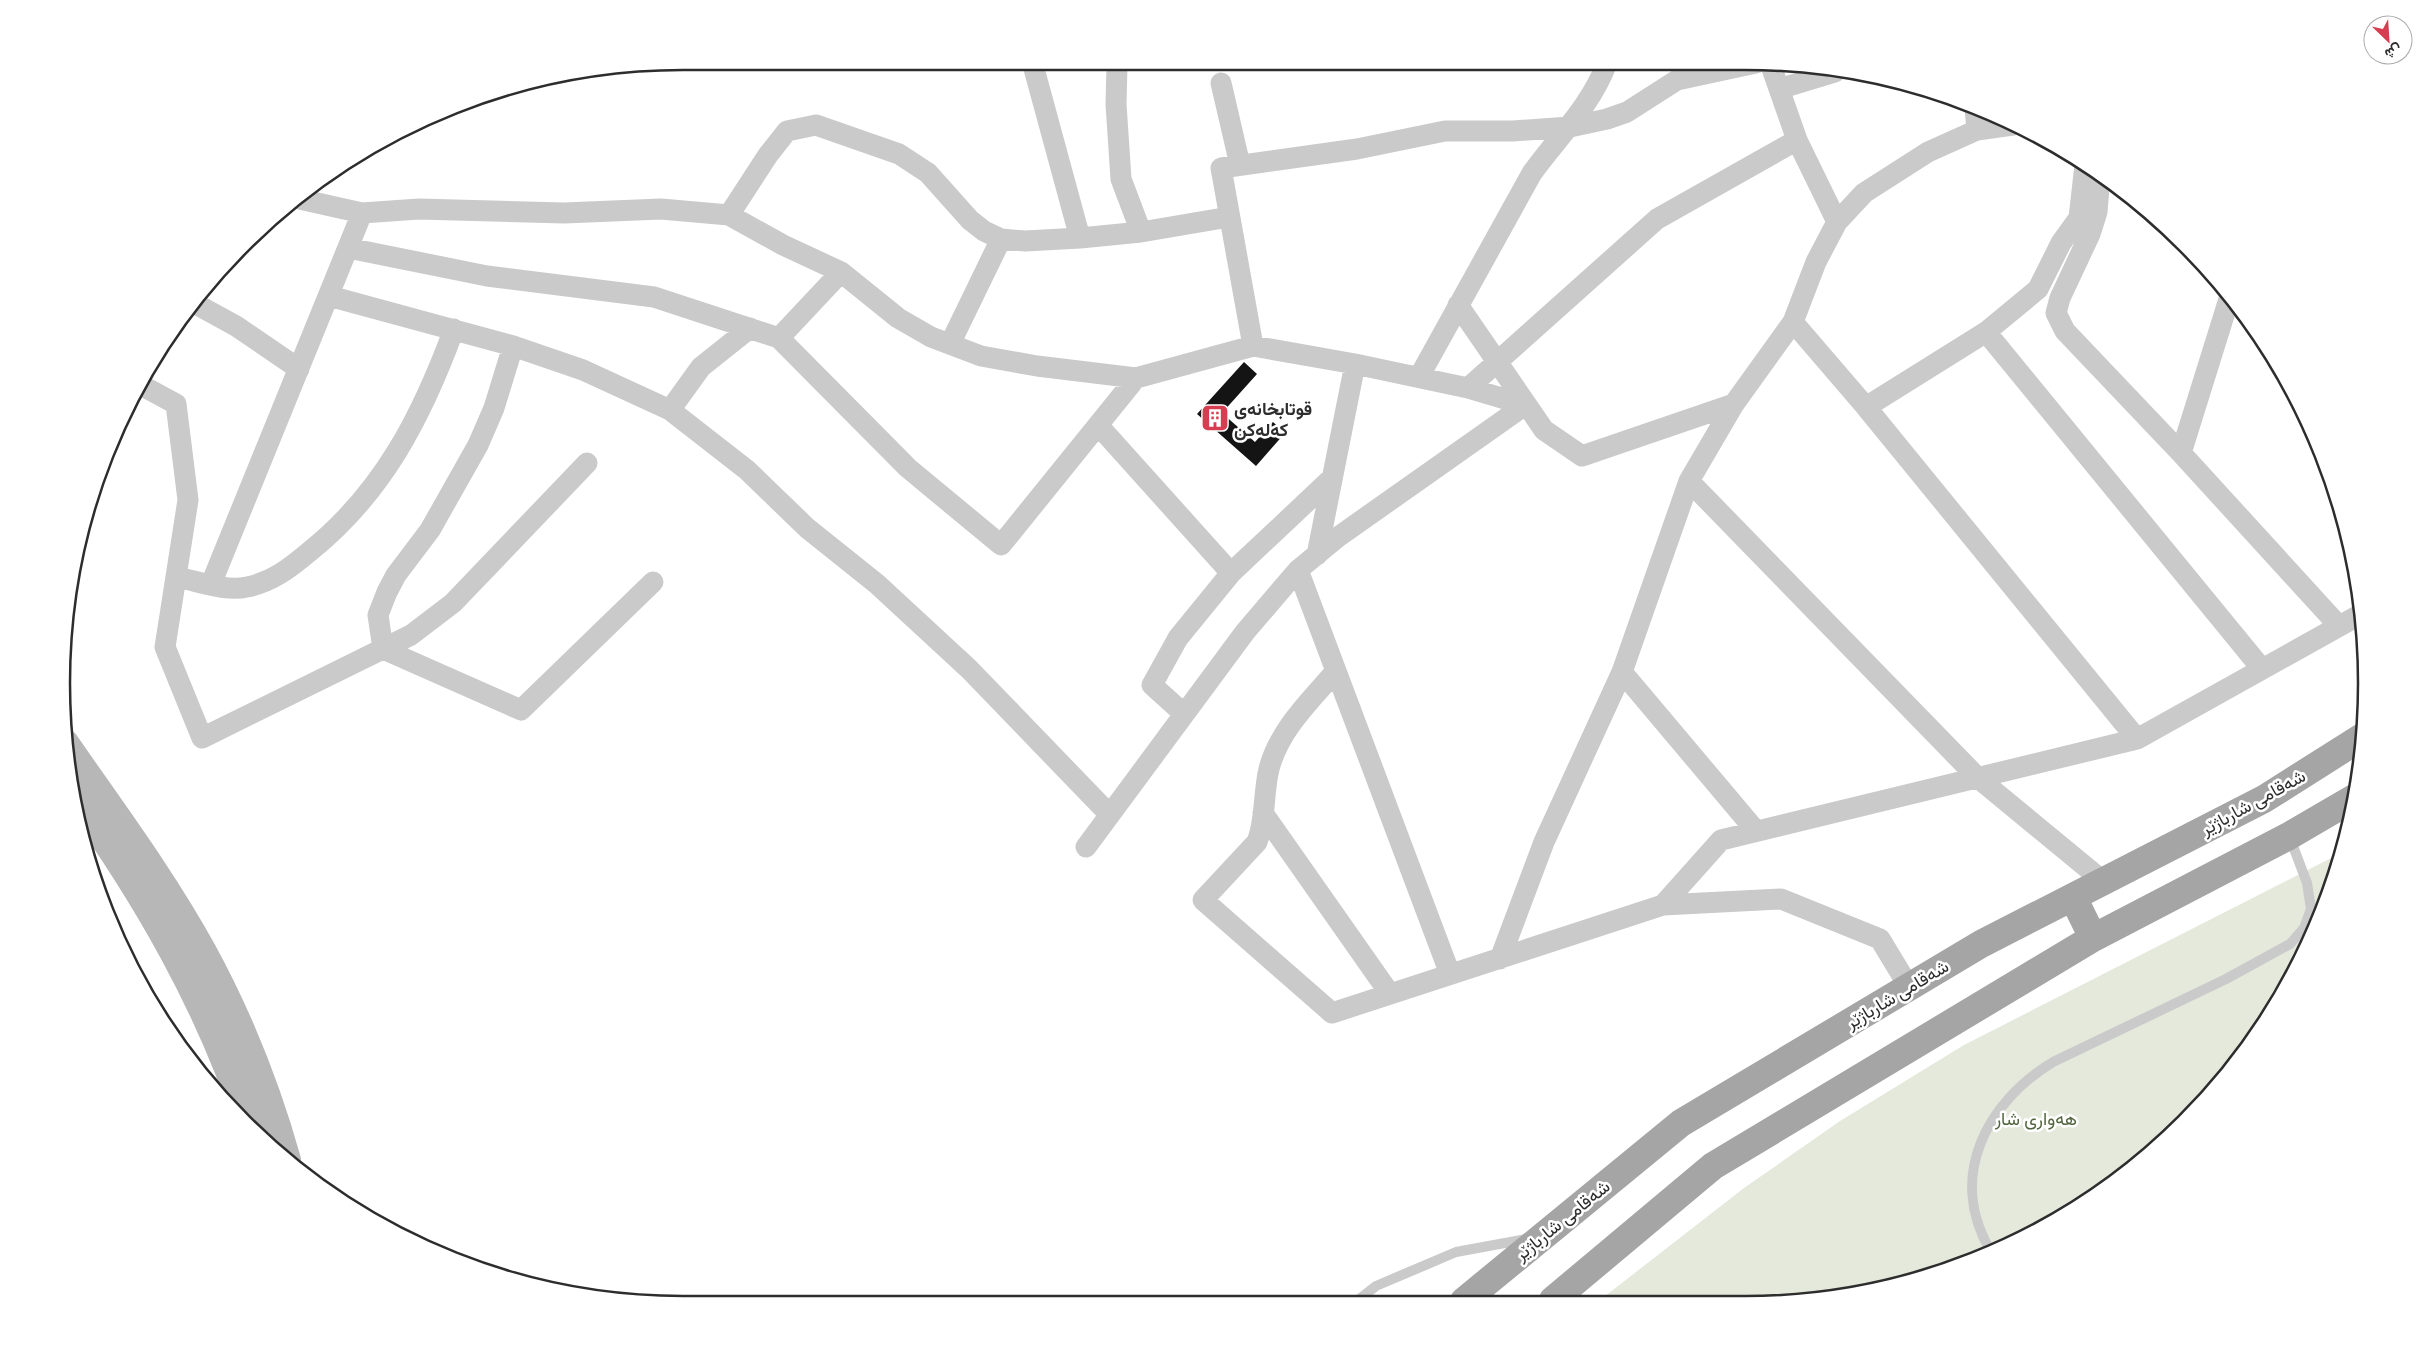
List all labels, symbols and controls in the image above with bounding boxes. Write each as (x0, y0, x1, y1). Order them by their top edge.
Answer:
north arrow (2363, 15, 2413, 65)
text: ش (2382, 40, 2405, 63)
place label: قوتابخانەی کەلەکن (1234, 398, 1312, 441)
building icon: قوتابخانەی کەلەکن (1200, 403, 1230, 433)
street label: شەقامی شارباژێر (2196, 765, 2309, 841)
street label: شەقامی شارباژێر (1841, 955, 1953, 1034)
park label: هەواری شار (1994, 1108, 2077, 1130)
street label: شەقامی شارباژێر (1509, 1175, 1614, 1266)

